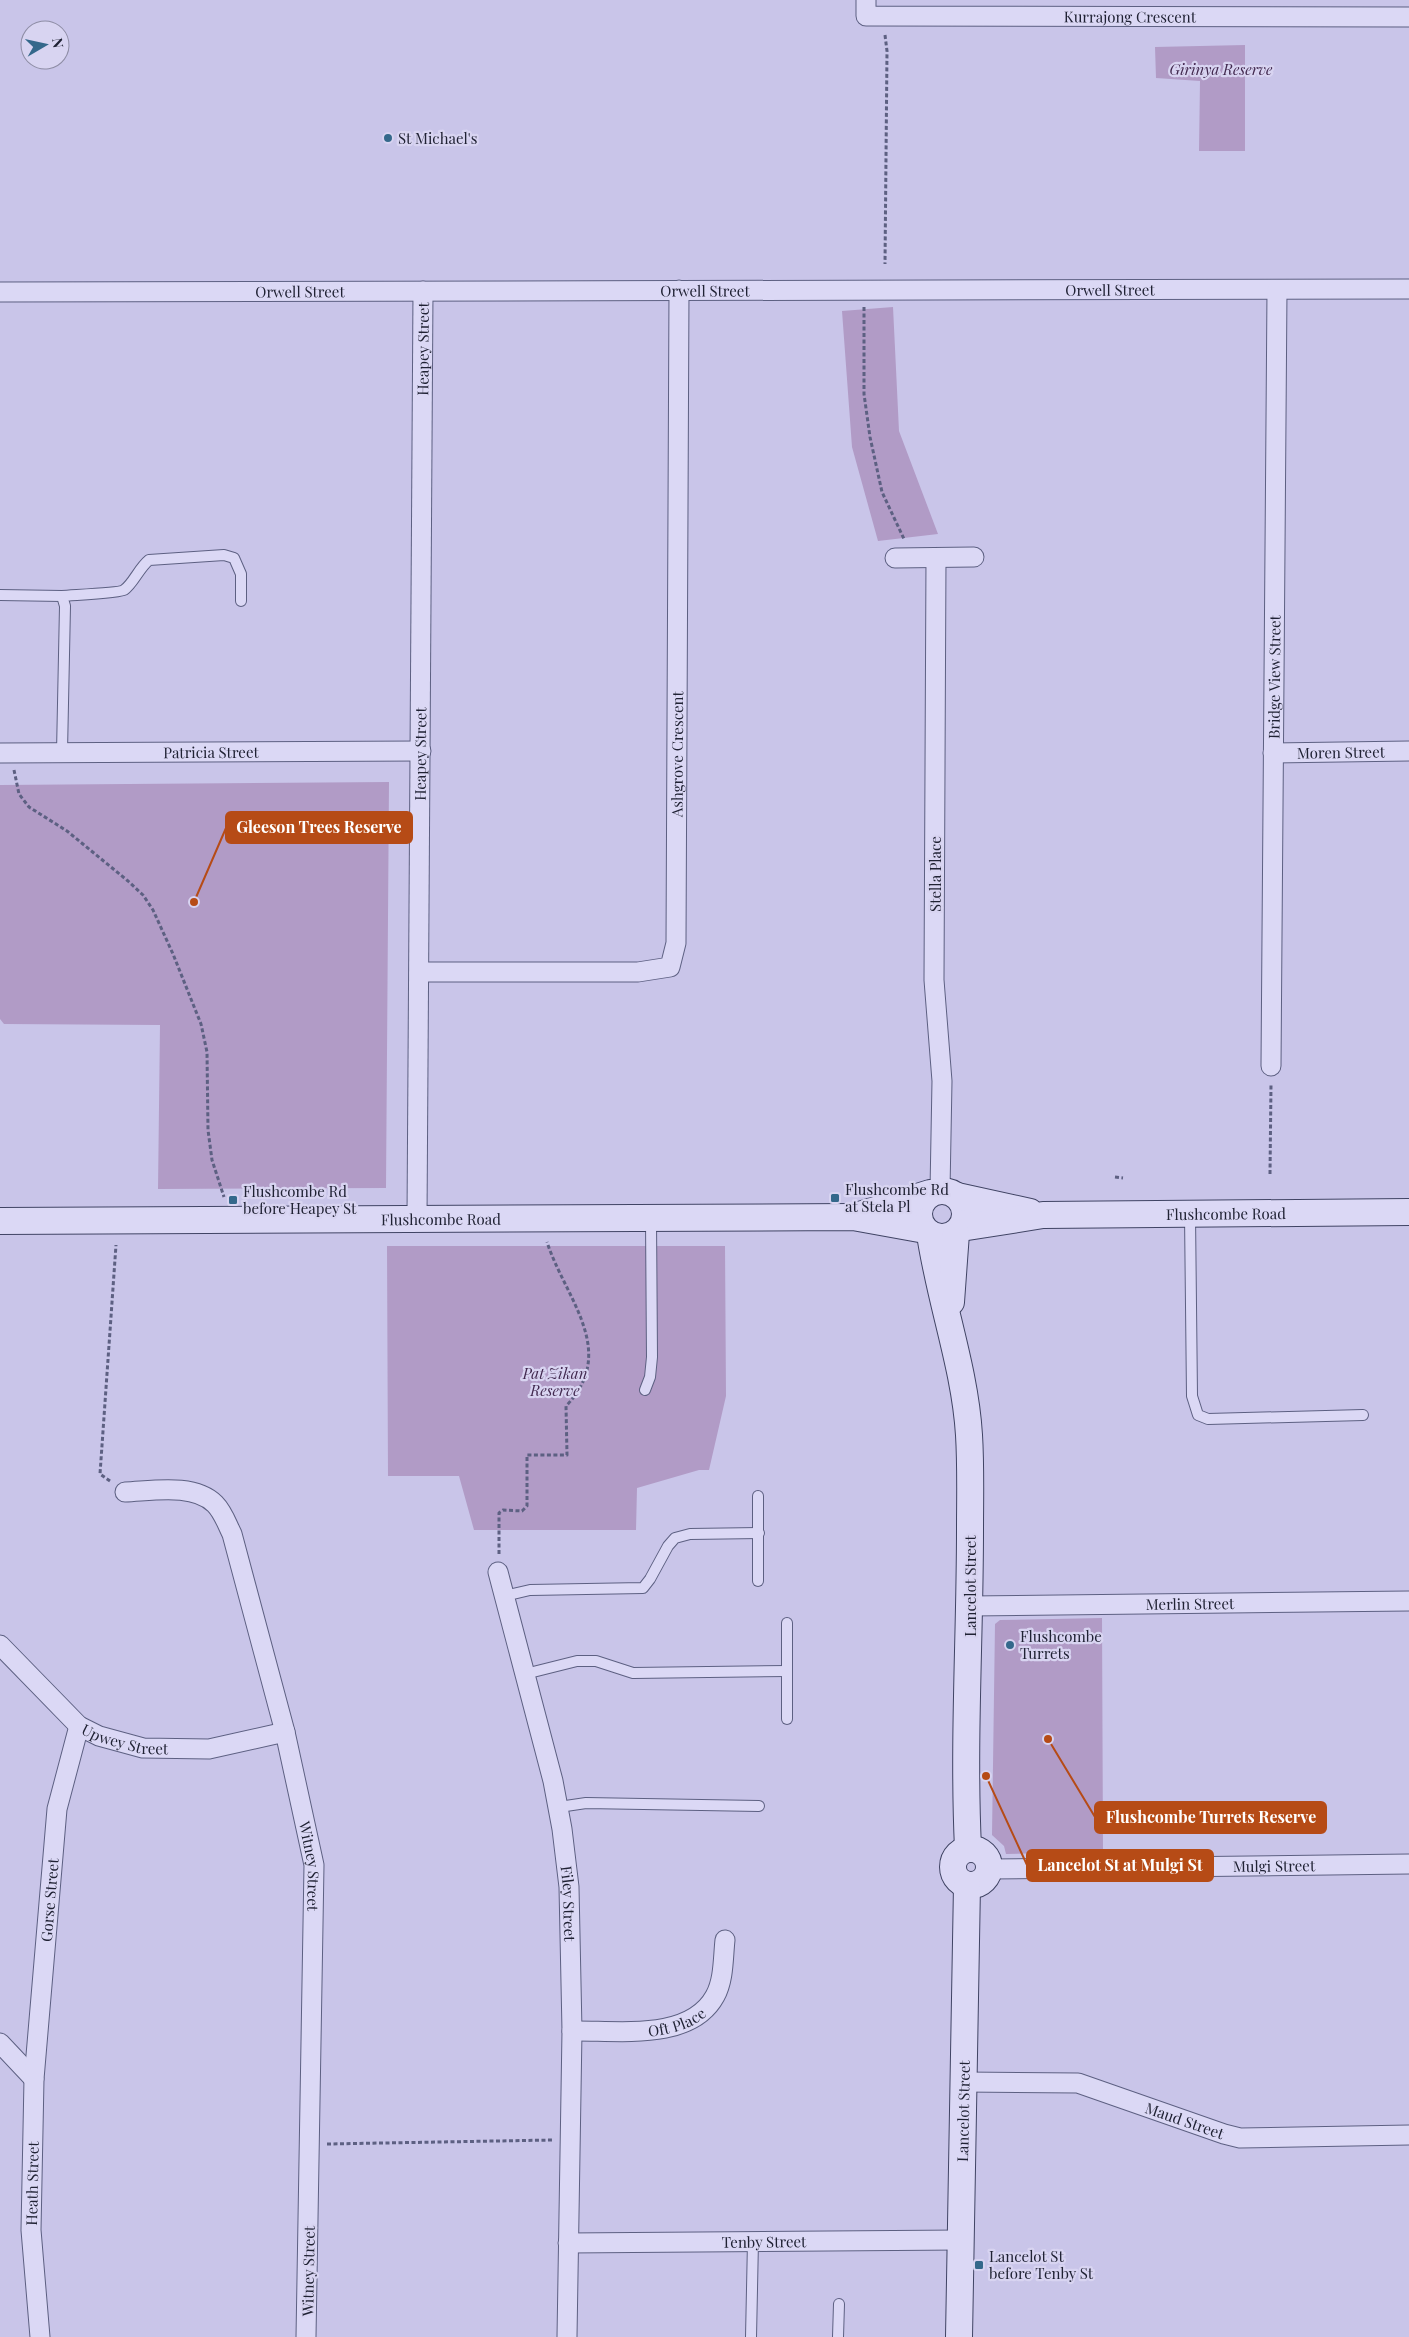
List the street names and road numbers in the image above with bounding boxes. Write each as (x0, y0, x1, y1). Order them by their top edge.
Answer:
street label: Kurrajong Crescent (1064, 6, 1197, 27)
street label: Orwell Street (660, 280, 750, 301)
street label: Orwell Street (1065, 280, 1155, 300)
street label: Orwell Street (255, 281, 345, 301)
street label: Heapey Street (412, 301, 433, 396)
street label: Bridge View Street (1264, 614, 1284, 739)
street label: Ashgrove Crescent (667, 690, 687, 818)
street label: Heapey Street (410, 706, 430, 801)
street label: Moren Street (1297, 741, 1386, 763)
street label: Patricia Street (163, 742, 260, 762)
street label: Stella Place (925, 836, 945, 912)
street label: Flushcombe Road (1166, 1203, 1286, 1224)
street label: Flushcombe Road (381, 1209, 501, 1229)
street label: Lancelot Street (960, 1535, 980, 1637)
street label: Merlin Street (1146, 1593, 1235, 1614)
street label: Upwey Street (79, 1719, 169, 1758)
street label: Witney Street (295, 1818, 324, 1912)
street label: Mulgi Street (1233, 1855, 1316, 1876)
street label: Gorse Street (36, 1857, 63, 1943)
street label: Filey Street (557, 1865, 580, 1942)
street label: Oft Place (647, 2003, 710, 2041)
street label: Lancelot Street (952, 2059, 974, 2162)
street label: Maud Street (1143, 2097, 1227, 2143)
street label: Heath Street (21, 2140, 43, 2226)
street label: Witney Street (297, 2225, 319, 2317)
street label: Tenby Street (722, 2231, 807, 2252)

